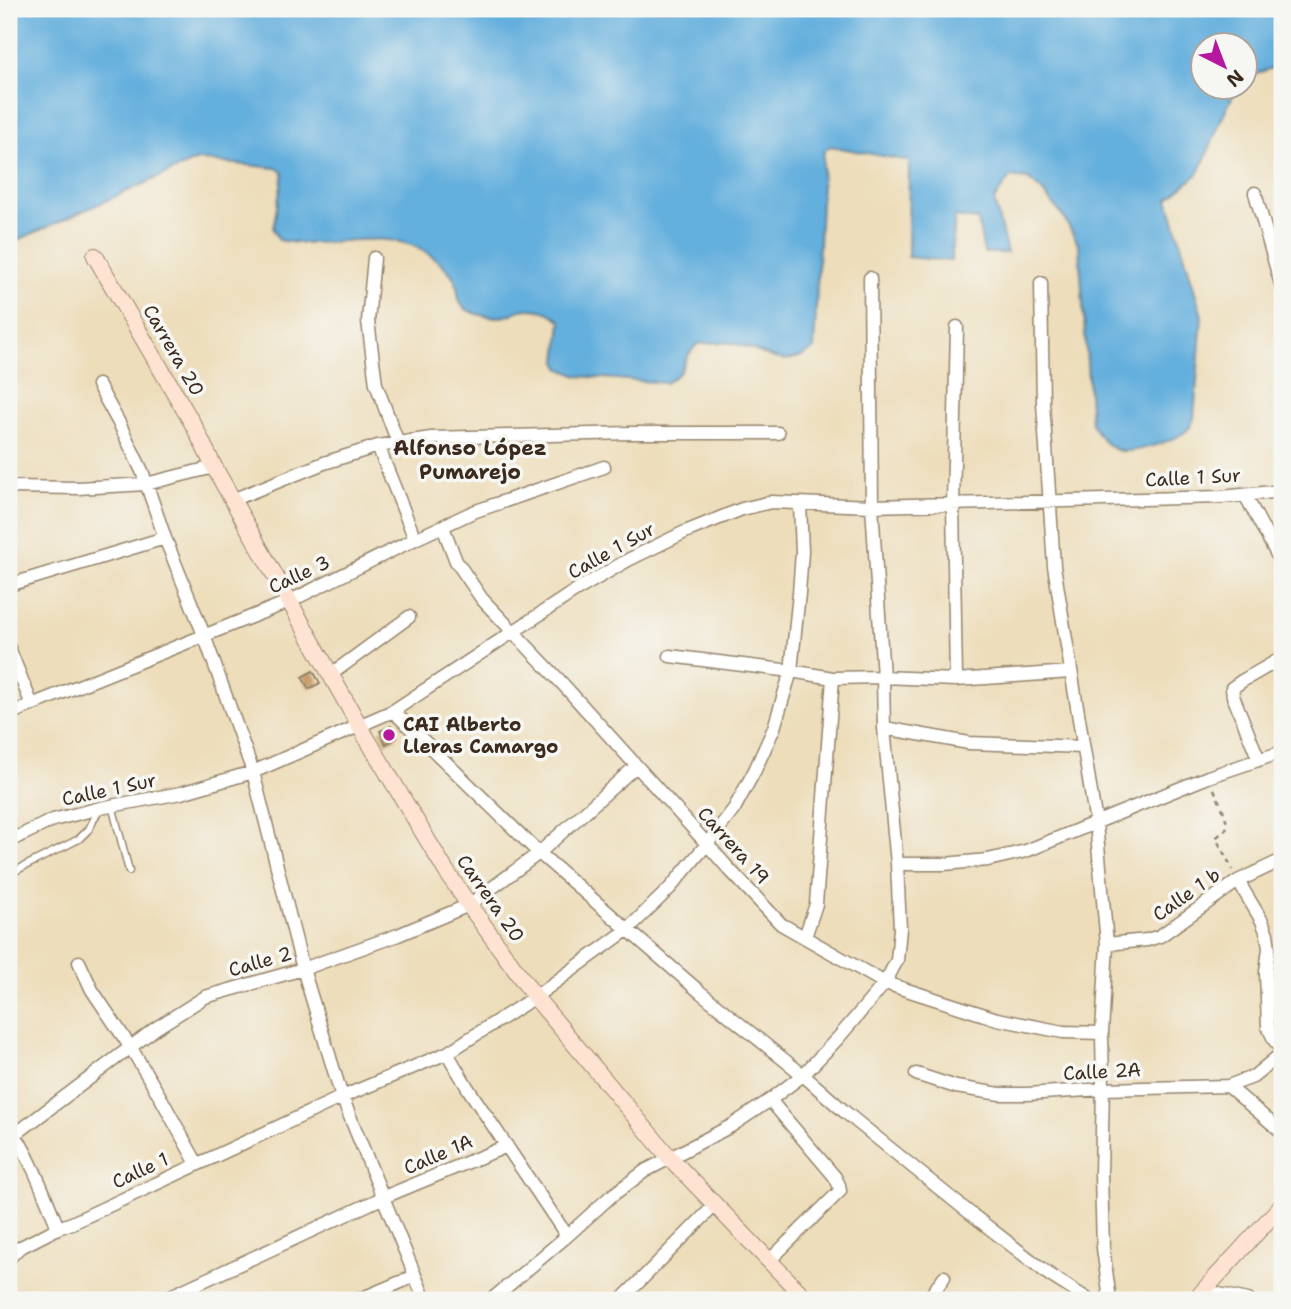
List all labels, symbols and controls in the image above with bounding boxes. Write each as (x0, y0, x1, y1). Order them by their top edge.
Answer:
north arrow (1190, 32, 1260, 102)
text: N (1221, 64, 1249, 93)
street label: Carrera 20 (137, 300, 210, 401)
district label: Alfonso López Pumarejo (393, 434, 547, 486)
street label: Calle 1 Sur (1144, 463, 1242, 492)
street label: Calle 1 Sur (563, 516, 659, 585)
street label: Calle 3 (265, 549, 334, 600)
place label: CAI Alberto Lleras Camargo (403, 712, 558, 759)
marker: CAI Alberto Lleras Camargo (381, 727, 397, 743)
street label: Calle 1 Sur (60, 767, 159, 812)
street label: Carrera 19 (692, 801, 775, 889)
street label: Carrera 20 (451, 849, 530, 947)
street label: Calle 1 b (1147, 862, 1225, 927)
street label: Calle 2 (225, 941, 295, 982)
street label: Calle 2A (1062, 1057, 1142, 1086)
street label: Calle 1A (400, 1129, 477, 1180)
street label: Calle 1 (108, 1147, 172, 1194)

